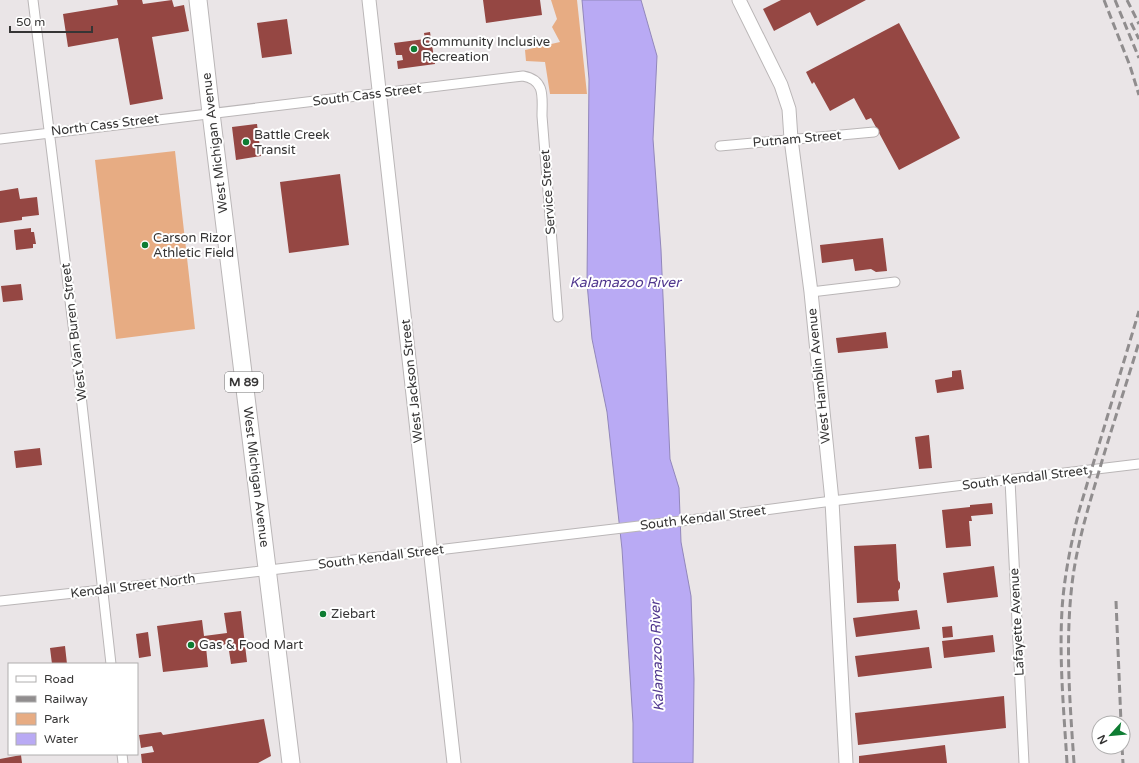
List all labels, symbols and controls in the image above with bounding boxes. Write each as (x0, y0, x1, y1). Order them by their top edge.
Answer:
scale bar (10, 8, 92, 34)
text: 50 m (16, 15, 45, 29)
place label: Community Inclusive Recreation (422, 34, 550, 65)
marker: Community Inclusive Recreation (409, 44, 419, 54)
street label: West Michigan Avenue (198, 72, 232, 214)
street label: South Cass Street (312, 80, 422, 110)
street label: North Cass Street (50, 110, 160, 140)
place label: Battle Creek Transit (254, 127, 330, 158)
street label: Putnam Street (752, 127, 842, 151)
marker: Battle Creek Transit (241, 137, 251, 147)
street label: Service Street (537, 149, 559, 235)
place label: Carson Rizor Athletic Field (153, 230, 234, 261)
marker: Carson Rizor Athletic Field (140, 240, 150, 250)
street label: West Van Buren Street (58, 262, 90, 402)
water label: Kalamazoo River (569, 274, 682, 291)
street label: West Hamblin Avenue (804, 308, 834, 444)
street label: West Jackson Street (398, 318, 426, 444)
road number: M 89 (225, 372, 263, 392)
street label: West Michigan Avenue (239, 406, 273, 548)
street label: South Kendall Street (961, 462, 1089, 494)
street label: South Kendall Street (639, 502, 767, 534)
street label: South Kendall Street (317, 541, 445, 573)
street label: Lafayette Avenue (1006, 568, 1028, 676)
street label: Kendall Street North (70, 570, 196, 602)
water label: Kalamazoo River (647, 599, 667, 712)
place label: Ziebart (331, 606, 375, 622)
marker: Ziebart (318, 609, 328, 619)
place label: Gas & Food Mart (199, 637, 303, 653)
marker: Gas & Food Mart (186, 640, 196, 650)
legend (8, 663, 138, 755)
text: Road (44, 672, 74, 686)
text: Railway (44, 692, 88, 706)
text: Park (44, 712, 70, 726)
north arrow (1091, 715, 1131, 755)
text: Water (44, 732, 79, 746)
text: N (1095, 732, 1110, 746)

